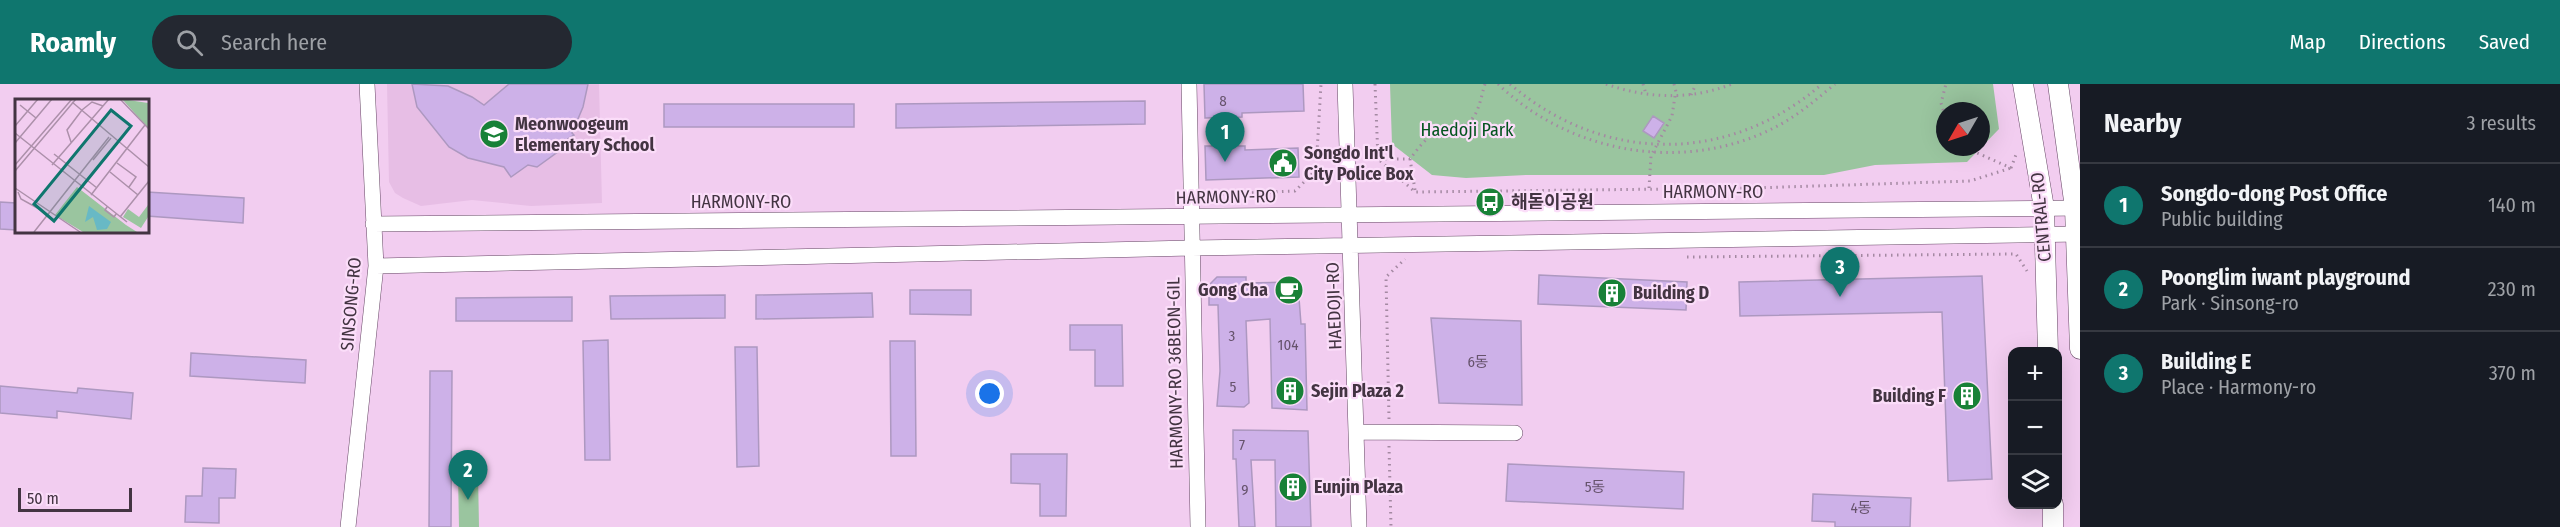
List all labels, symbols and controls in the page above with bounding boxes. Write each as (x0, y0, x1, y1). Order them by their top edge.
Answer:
search box (152, 15, 572, 69)
text: Roamly (30, 26, 116, 59)
icon: search (173, 26, 206, 59)
text: Search here (221, 29, 327, 56)
text: Map (2289, 29, 2326, 55)
text: Directions (2359, 29, 2446, 55)
text: Saved (2479, 29, 2530, 55)
house number: 8 (1219, 92, 1227, 110)
inset map (15, 99, 148, 232)
north arrow (1936, 102, 1990, 156)
text: Nearby (2104, 108, 2181, 139)
text: 3 results (2467, 111, 2536, 135)
pin: 1 (1206, 112, 1244, 162)
place label: Meonwoogeum Elementary School (515, 113, 654, 156)
school or university icon: Meonwoogeum Elementary School (478, 118, 510, 150)
park label: Haedoji Park (1420, 119, 1514, 141)
place label: Songdo Int'l City Police Box (1304, 142, 1414, 185)
public building icon: Songdo Int'l City Police Box (1267, 147, 1299, 179)
street label: CENTRAL-RO (2026, 171, 2056, 263)
text: Songdo-dong Post Office (2161, 180, 2387, 207)
street label: HARMONY-RO (1663, 181, 1763, 203)
street label: HARMONY-RO (1176, 185, 1276, 209)
bus stop icon: 해돋이공원 (1474, 186, 1506, 218)
street label: HARMONY-RO (691, 191, 791, 213)
place label: 해돋이공원 (1511, 191, 1594, 213)
text: 1 (2119, 193, 2128, 217)
text: 140 m (2488, 193, 2536, 217)
text: Public building (2161, 207, 2283, 231)
pin: 3 (1820, 248, 1860, 297)
street label: SINSONG-RO (336, 256, 366, 352)
street label: HAEDOJI-RO (1321, 262, 1347, 350)
text: Poonglim iwant playground (2161, 264, 2410, 291)
cafe icon: Gong Cha (1273, 274, 1305, 306)
street label: HARMONY-RO 36BEON-GIL (1162, 277, 1188, 469)
building icon: Building D (1596, 277, 1628, 309)
text: 2 (2119, 277, 2128, 301)
text: 230 m (2488, 277, 2536, 301)
place label: Gong Cha (1198, 279, 1268, 301)
place label: Building D (1633, 282, 1709, 304)
text: Park · Sinsong-ro (2161, 291, 2299, 315)
house number: 3 (1229, 327, 1236, 345)
house number: 104 (1278, 336, 1298, 354)
map controls (2008, 347, 2062, 509)
button: + (2008, 347, 2062, 401)
text: Building E (2161, 348, 2251, 375)
house number: 6동 (1467, 353, 1489, 371)
text: 3 (2119, 361, 2128, 385)
text: 370 m (2489, 361, 2536, 385)
building icon: Sejin Plaza 2 (1274, 375, 1306, 407)
text: Place · Harmony-ro (2161, 375, 2316, 399)
house number: 5 (1230, 378, 1237, 396)
your location (975, 379, 1004, 408)
place label: Sejin Plaza 2 (1311, 380, 1404, 402)
building icon: Building F (1951, 380, 1983, 412)
place label: Building F (1873, 385, 1946, 407)
button: − (2008, 401, 2062, 455)
house number: 7 (1239, 436, 1245, 454)
pin: 2 (448, 450, 488, 500)
button: layers (2008, 455, 2062, 509)
building icon: Eunjin Plaza (1277, 471, 1309, 503)
place label: Eunjin Plaza (1314, 476, 1403, 498)
house number: 5동 (1585, 478, 1605, 496)
house number: 9 (1241, 481, 1249, 499)
scale bar (18, 485, 132, 512)
text: 50 m (27, 489, 59, 508)
house number: 4동 (1850, 499, 1872, 517)

